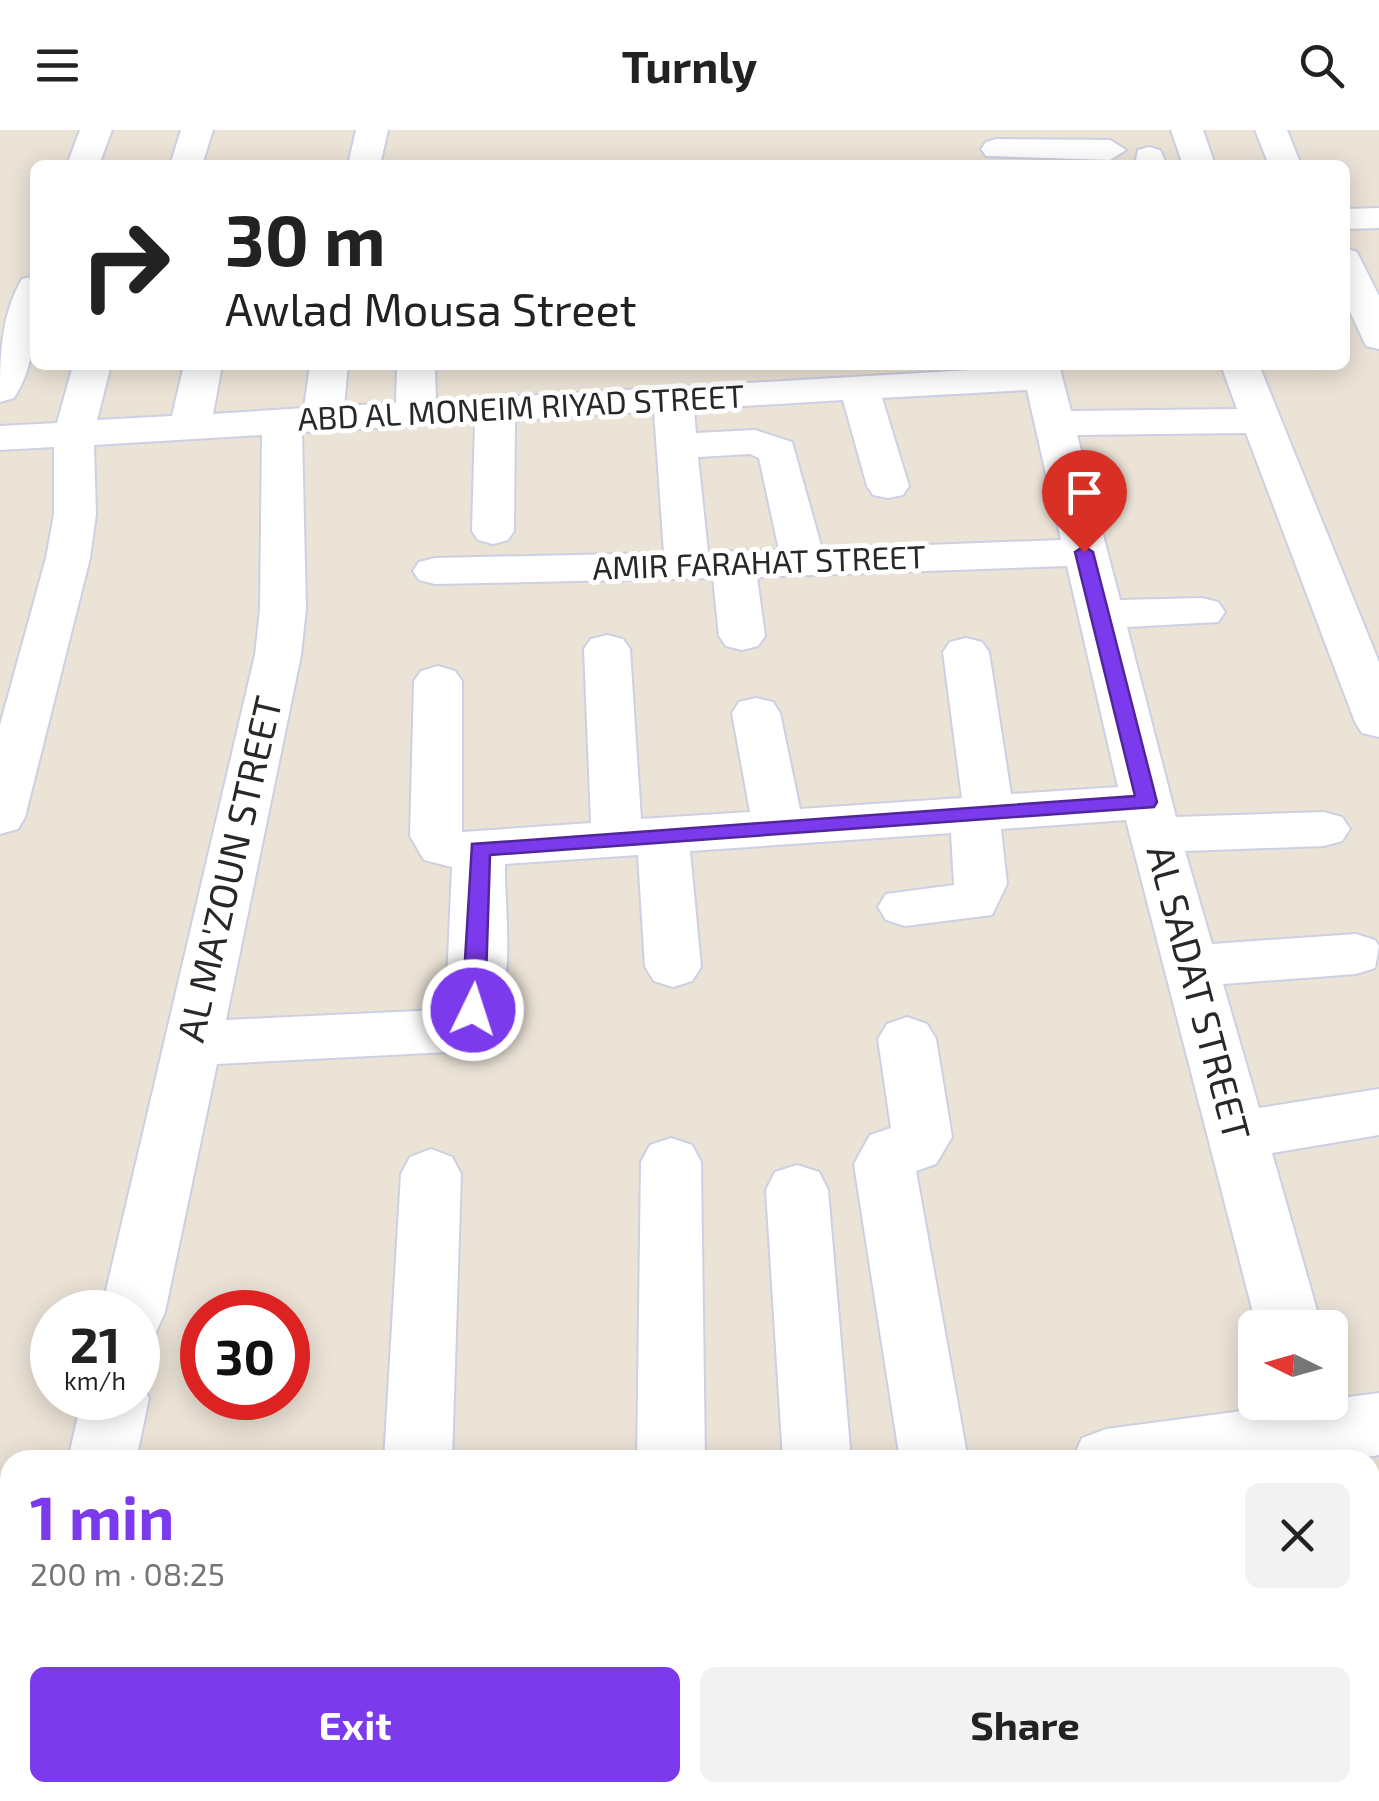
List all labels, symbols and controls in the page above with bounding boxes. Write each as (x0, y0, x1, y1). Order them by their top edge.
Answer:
icon: menu (30, 38, 85, 93)
text: Turnly (622, 38, 757, 92)
icon: search (1294, 38, 1349, 93)
text: 30 m (225, 196, 386, 280)
icon: right (60, 200, 190, 330)
text: Awlad Mousa Street (225, 281, 637, 335)
street label: ABD AL MONEIM RIYAD STREET (297, 375, 745, 437)
pin (1042, 450, 1127, 553)
icon: arrive (1057, 465, 1112, 520)
street label: AMIR FARAHAT STREET (592, 536, 926, 586)
street label: AL MA'ZOUN STREET (166, 691, 290, 1046)
street label: AL SADAT STREET (1138, 840, 1261, 1145)
position arrow (421, 958, 525, 1062)
speed limit sign: 30 (180, 1290, 310, 1420)
north arrow (1238, 1310, 1348, 1420)
map controls (1238, 1310, 1348, 1420)
text: 21 (70, 1313, 120, 1373)
text: km/h (64, 1365, 126, 1395)
text: 1 min (30, 1480, 174, 1552)
button: close (1245, 1483, 1350, 1588)
text: 200 m · 08:25 (30, 1554, 225, 1592)
button: Exit (30, 1667, 680, 1782)
button: Share (700, 1667, 1350, 1782)

